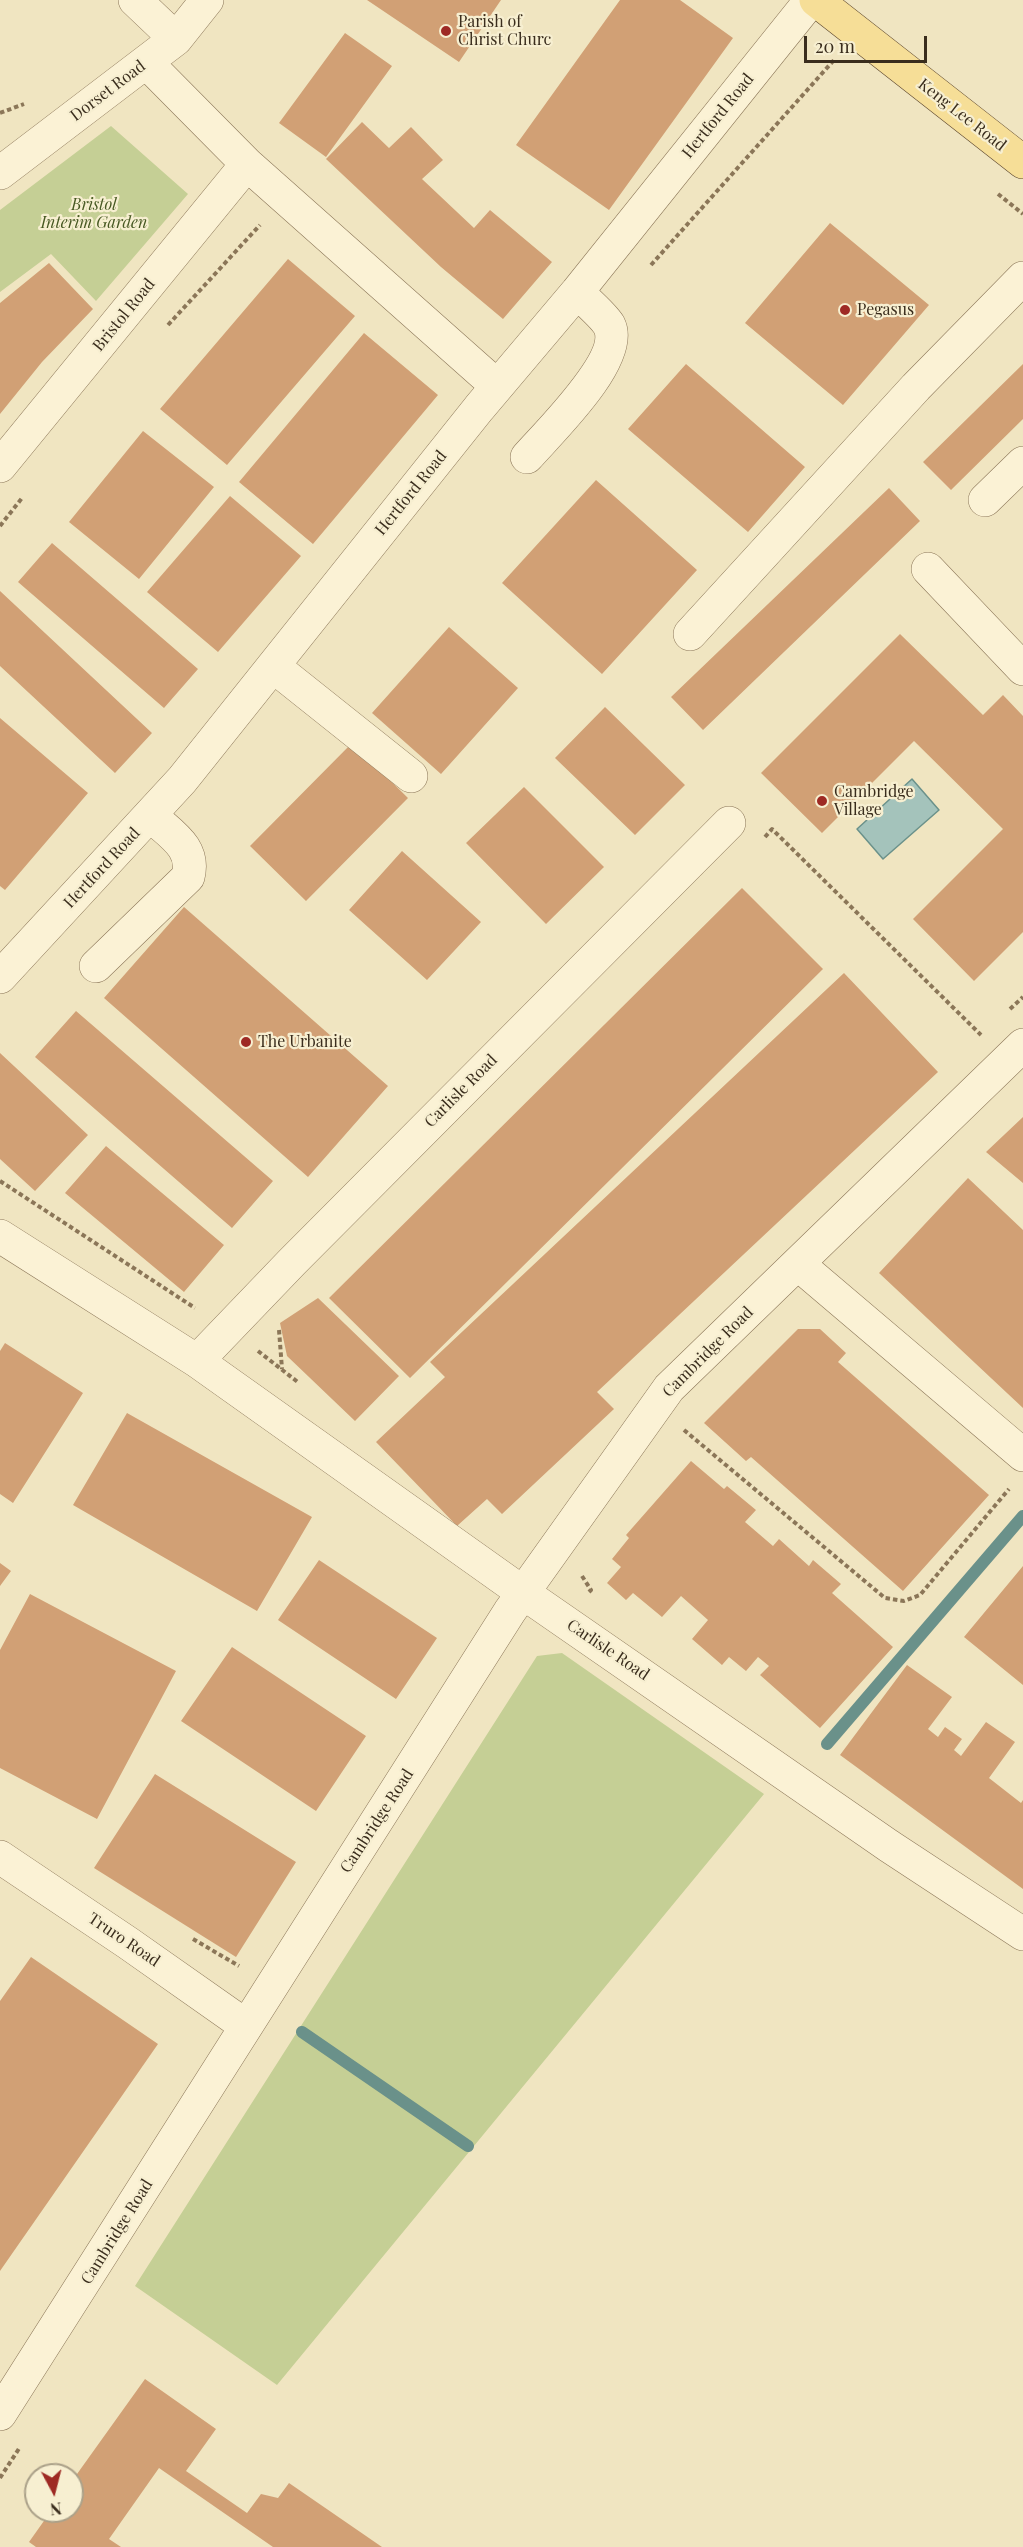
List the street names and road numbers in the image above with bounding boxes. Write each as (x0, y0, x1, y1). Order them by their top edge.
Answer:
street label: Dorset Road (67, 57, 149, 125)
street label: Hertford Road (678, 70, 758, 162)
street label: Keng Lee Road (914, 75, 1010, 155)
street label: Bristol Road (89, 275, 159, 355)
street label: Hertford Road (371, 447, 451, 539)
street label: Hertford Road (60, 824, 144, 912)
street label: Carlisle Road (421, 1051, 501, 1131)
street label: Cambridge Road (659, 1303, 757, 1401)
street label: Carlisle Road (563, 1615, 653, 1685)
street label: Cambridge Road (336, 1765, 418, 1877)
street label: Truro Road (85, 1909, 163, 1971)
street label: Cambridge Road (77, 2176, 157, 2288)

